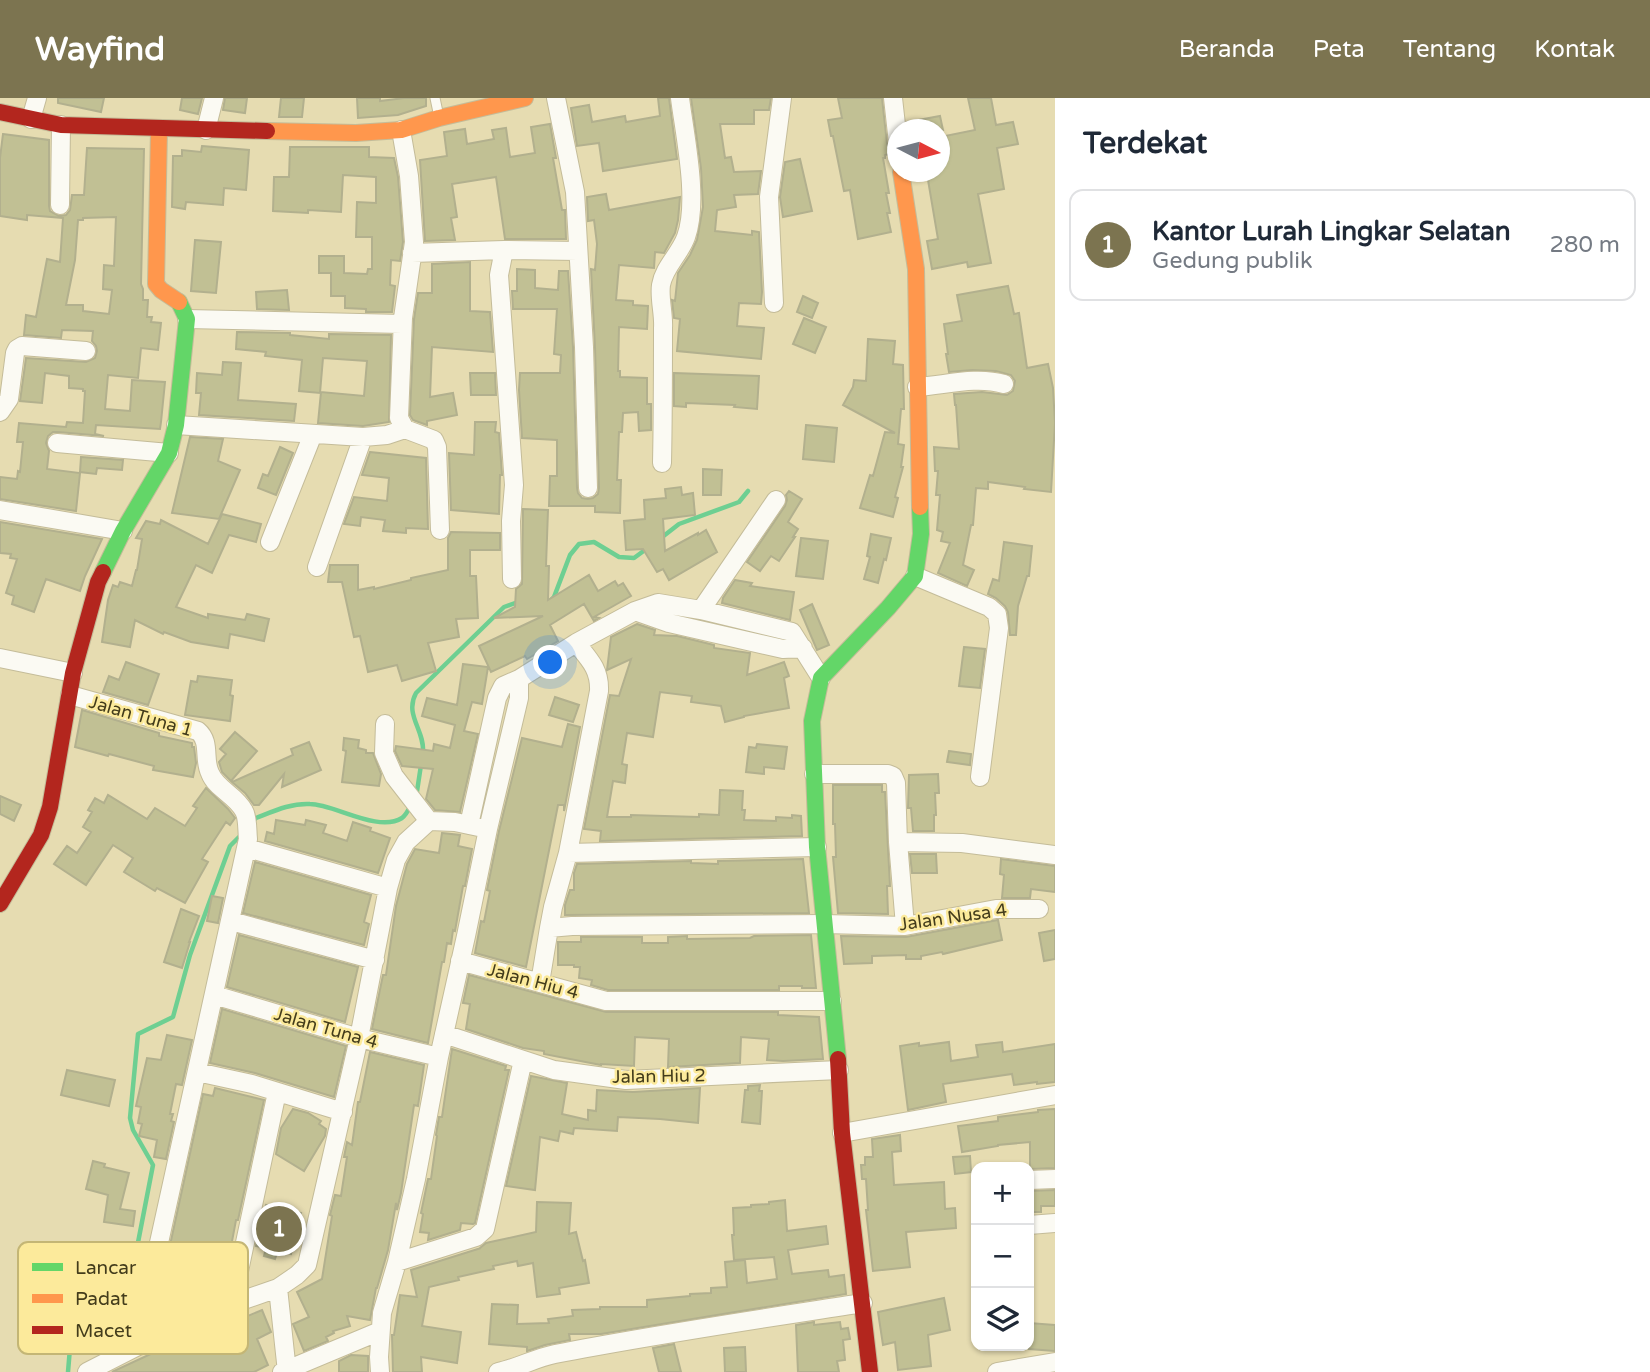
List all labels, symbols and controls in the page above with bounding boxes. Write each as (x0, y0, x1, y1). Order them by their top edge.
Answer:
text: Wayfind (35, 30, 165, 69)
text: Beranda (1179, 35, 1275, 64)
text: Peta (1313, 35, 1365, 64)
text: Tentang (1403, 35, 1496, 64)
text: Kontak (1534, 35, 1615, 64)
north arrow (887, 119, 950, 182)
text: Terdekat (1083, 125, 1207, 162)
text: Kantor Lurah Lingkar Selatan (1152, 216, 1511, 247)
text: 1 (1101, 231, 1115, 259)
text: 280 m (1550, 231, 1620, 259)
text: Gedung publik (1152, 247, 1312, 275)
your location (533, 645, 567, 679)
street label: Jalan Tuna 1 (87, 691, 195, 741)
street label: Jalan Nusa 4 (898, 899, 1008, 935)
street label: Jalan Hiu 4 (485, 958, 581, 1004)
street label: Jalan Tuna 4 (272, 1003, 380, 1053)
street label: Jalan Hiu 2 (612, 1064, 706, 1088)
map controls (971, 1162, 1034, 1351)
button: + (971, 1162, 1034, 1225)
pin: 1 (256, 1203, 302, 1255)
button: − (971, 1225, 1034, 1288)
legend (18, 1242, 248, 1354)
text: Lancar (75, 1257, 137, 1279)
text: Padat (75, 1288, 128, 1310)
button: layers (971, 1288, 1034, 1351)
text: Macet (75, 1320, 132, 1342)

